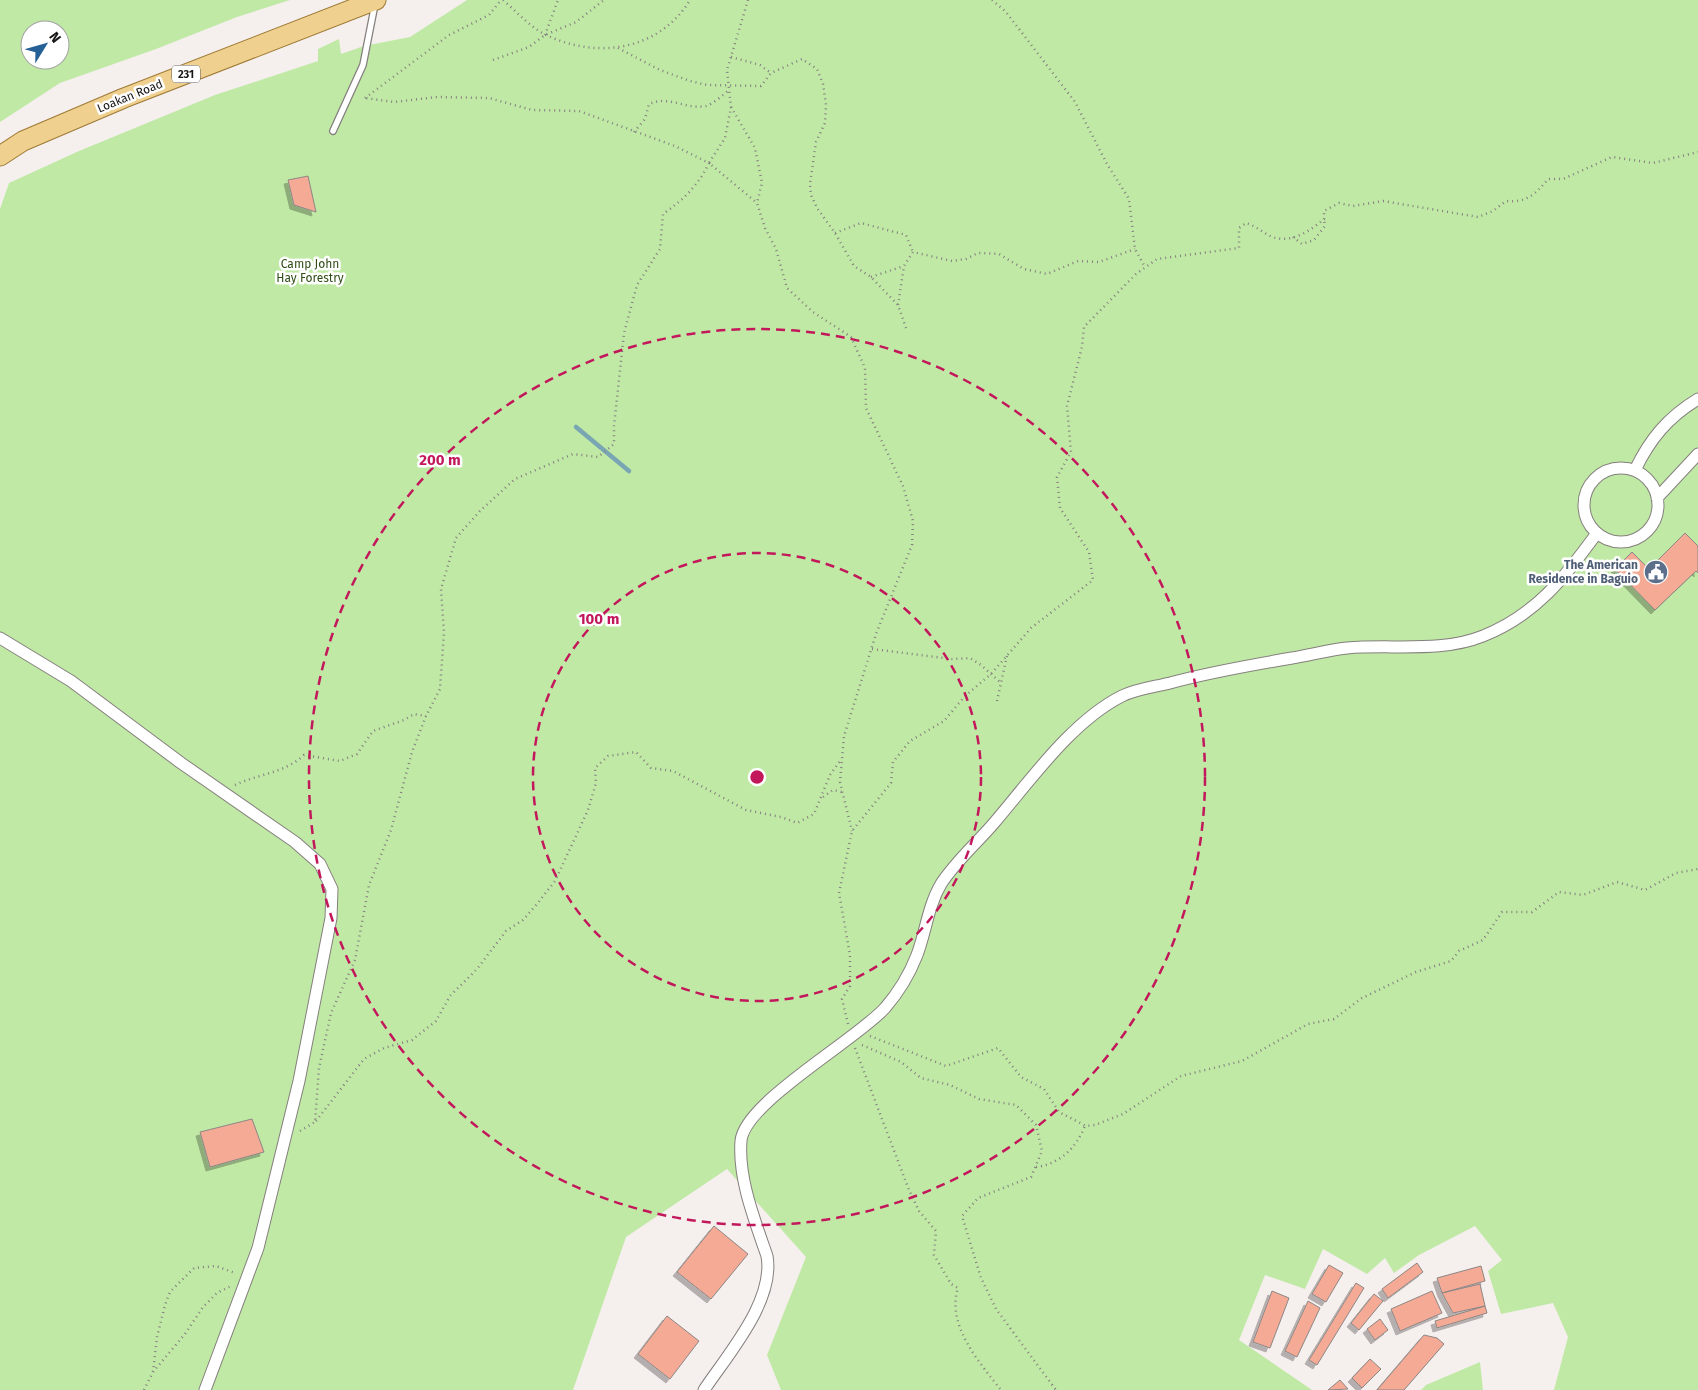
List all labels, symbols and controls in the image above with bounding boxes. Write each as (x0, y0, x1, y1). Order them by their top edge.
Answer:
north arrow (20, 20, 70, 70)
text: N (45, 29, 65, 46)
road number: 231 (172, 66, 200, 82)
street label: Loakan Road (95, 76, 165, 116)
park label: Camp John Hay Forestry (276, 257, 344, 285)
text: 200 m (419, 451, 461, 469)
place label: The American Residence in Baguio (1528, 558, 1638, 586)
public building icon: The American Residence in Baguio (1643, 559, 1669, 585)
text: 100 m (579, 610, 619, 628)
centre of rings (748, 768, 766, 786)

